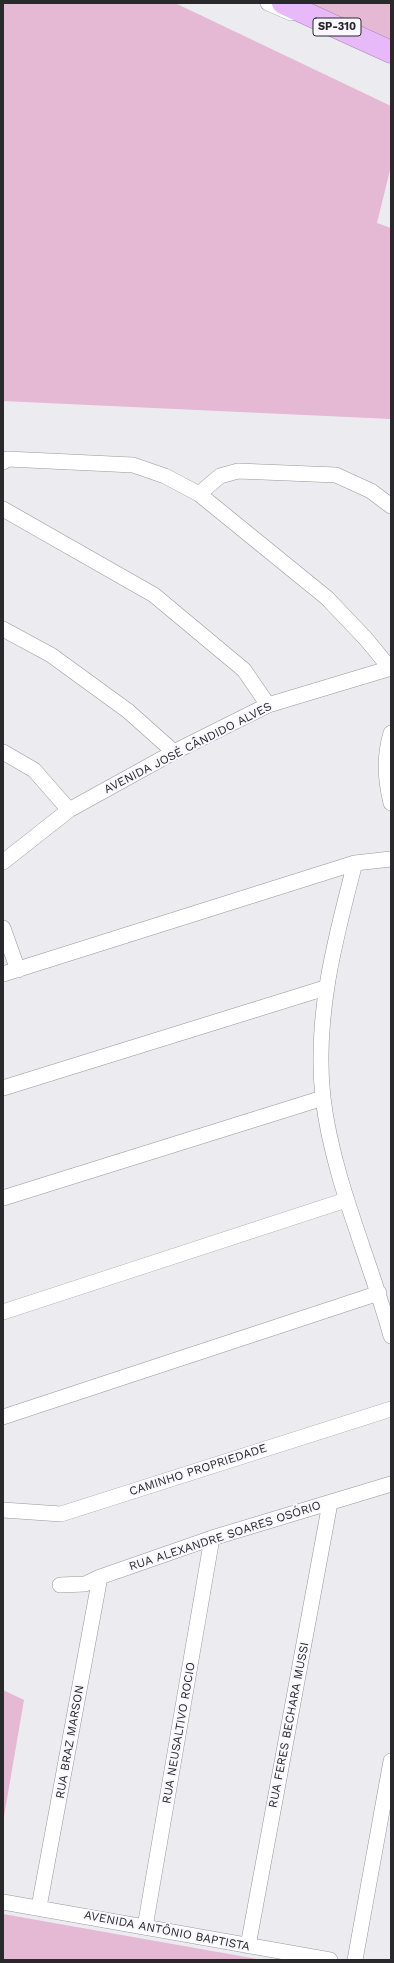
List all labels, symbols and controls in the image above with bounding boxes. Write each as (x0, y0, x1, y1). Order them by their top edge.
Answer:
road number: SP-310 (313, 18, 361, 36)
street label: AVENIDA JOSÉ CÂNDIDO ALVES (102, 699, 274, 797)
street label: CAMINHO PROPRIEDADE (127, 1441, 269, 1499)
street label: RUA ALEXANDRE SOARES OSÓRIO (127, 1498, 323, 1574)
street label: RUA FERES BECHARA MUSSI (266, 1641, 312, 1809)
street label: RUA NEUSALTIVO ROCIO (159, 1661, 199, 1805)
street label: RUA BRAZ MARSON (53, 1684, 87, 1800)
street label: AVENIDA ANTÔNIO BAPTISTA (83, 1908, 251, 1954)

